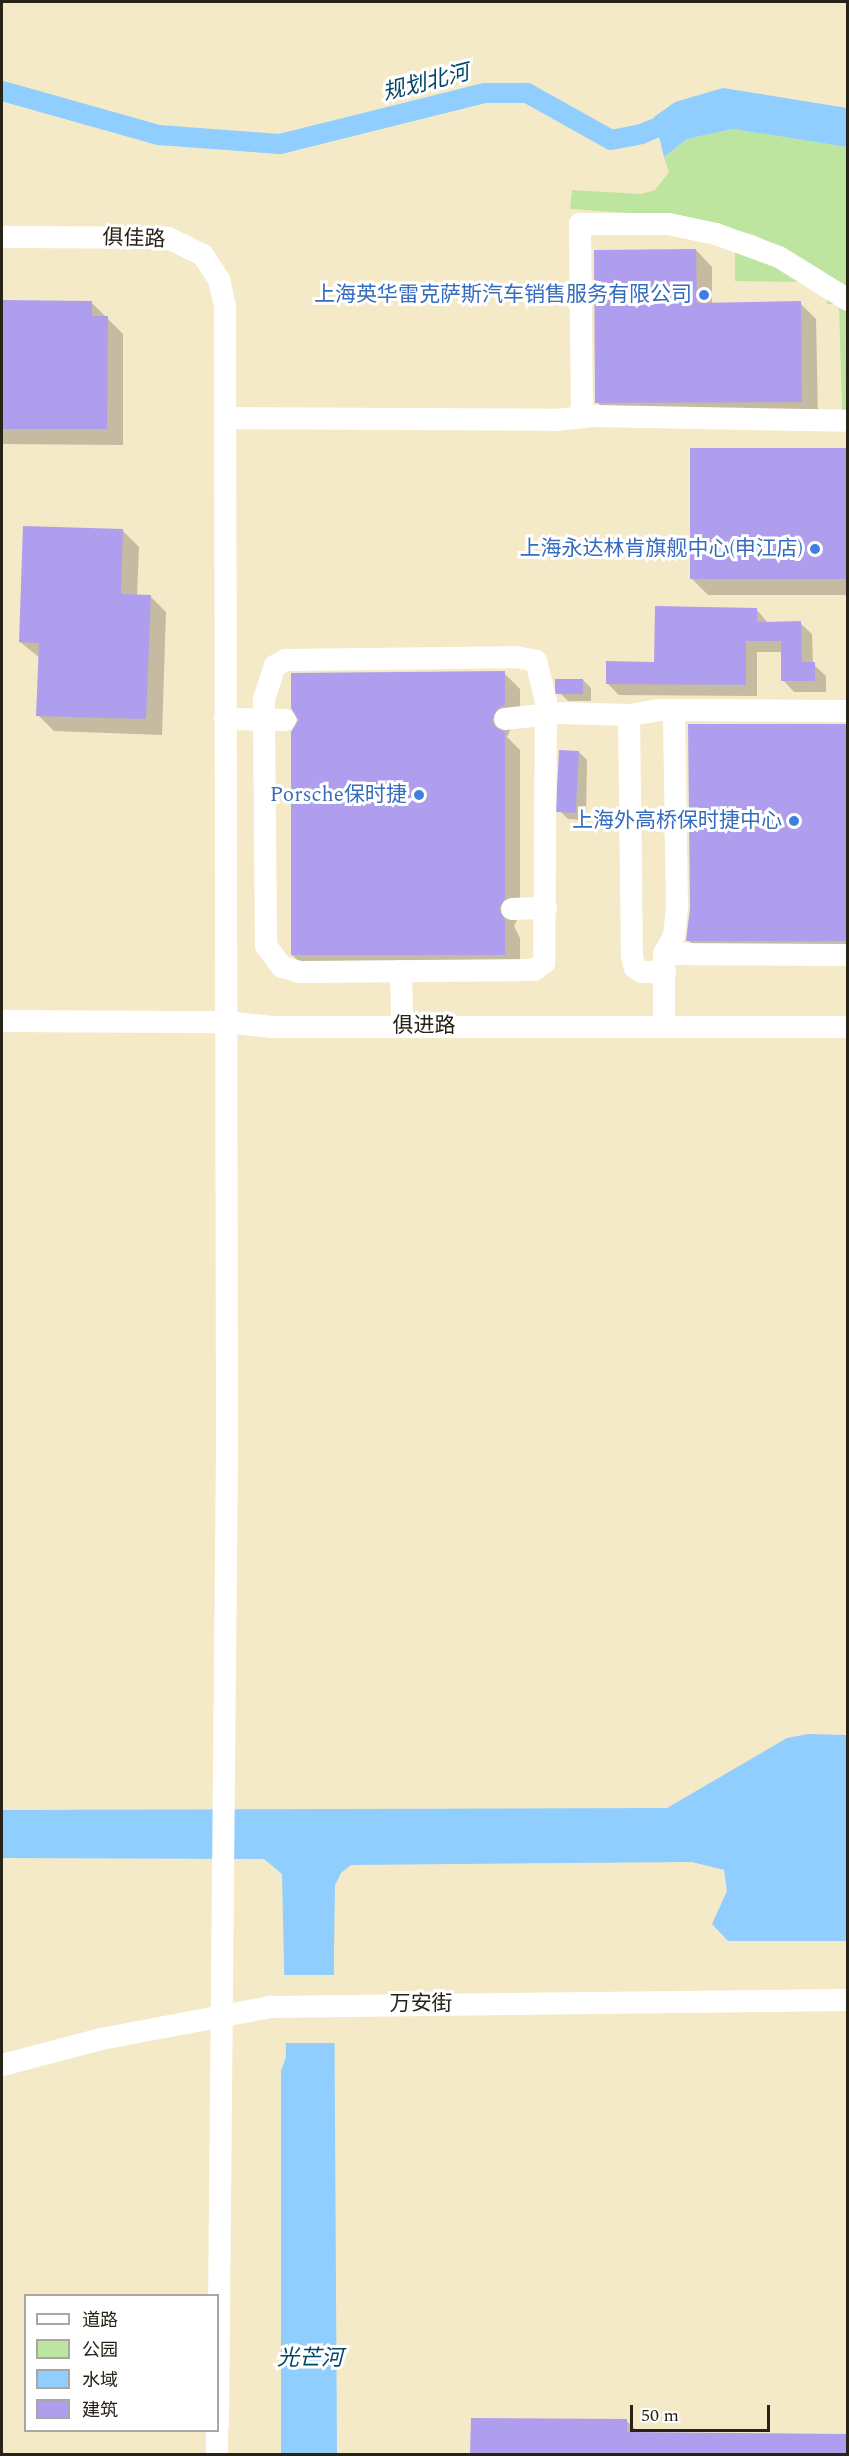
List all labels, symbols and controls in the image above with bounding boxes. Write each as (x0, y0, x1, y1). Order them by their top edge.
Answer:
water label: 规划北河 (380, 60, 472, 106)
street label: 俱佳路 (102, 225, 166, 253)
place label: 上海英华雷克萨斯汽车销售服务有限公司 (314, 282, 692, 308)
marker: 上海英华雷克萨斯汽车销售服务有限公司 (697, 288, 711, 302)
place label: 上海永达林肯旗舰中心(申江店) (520, 536, 803, 562)
marker: 上海永达林肯旗舰中心(申江店) (808, 542, 822, 556)
place label: Porsche保时捷 (270, 782, 407, 808)
marker: Porsche保时捷 (412, 788, 426, 802)
place label: 上海外高桥保时捷中心 (572, 808, 782, 834)
marker: 上海外高桥保时捷中心 (787, 814, 801, 828)
street label: 俱进路 (393, 1013, 455, 1039)
street label: 万安街 (390, 1991, 452, 2017)
legend (24, 2294, 219, 2432)
text: 道路 (82, 2307, 118, 2334)
text: 公园 (82, 2337, 118, 2364)
water label: 光芒河 (277, 2346, 343, 2372)
text: 水域 (82, 2367, 118, 2394)
scale bar (633, 2393, 772, 2431)
text: 建筑 (82, 2397, 118, 2424)
text: 50 m (641, 2402, 679, 2429)

